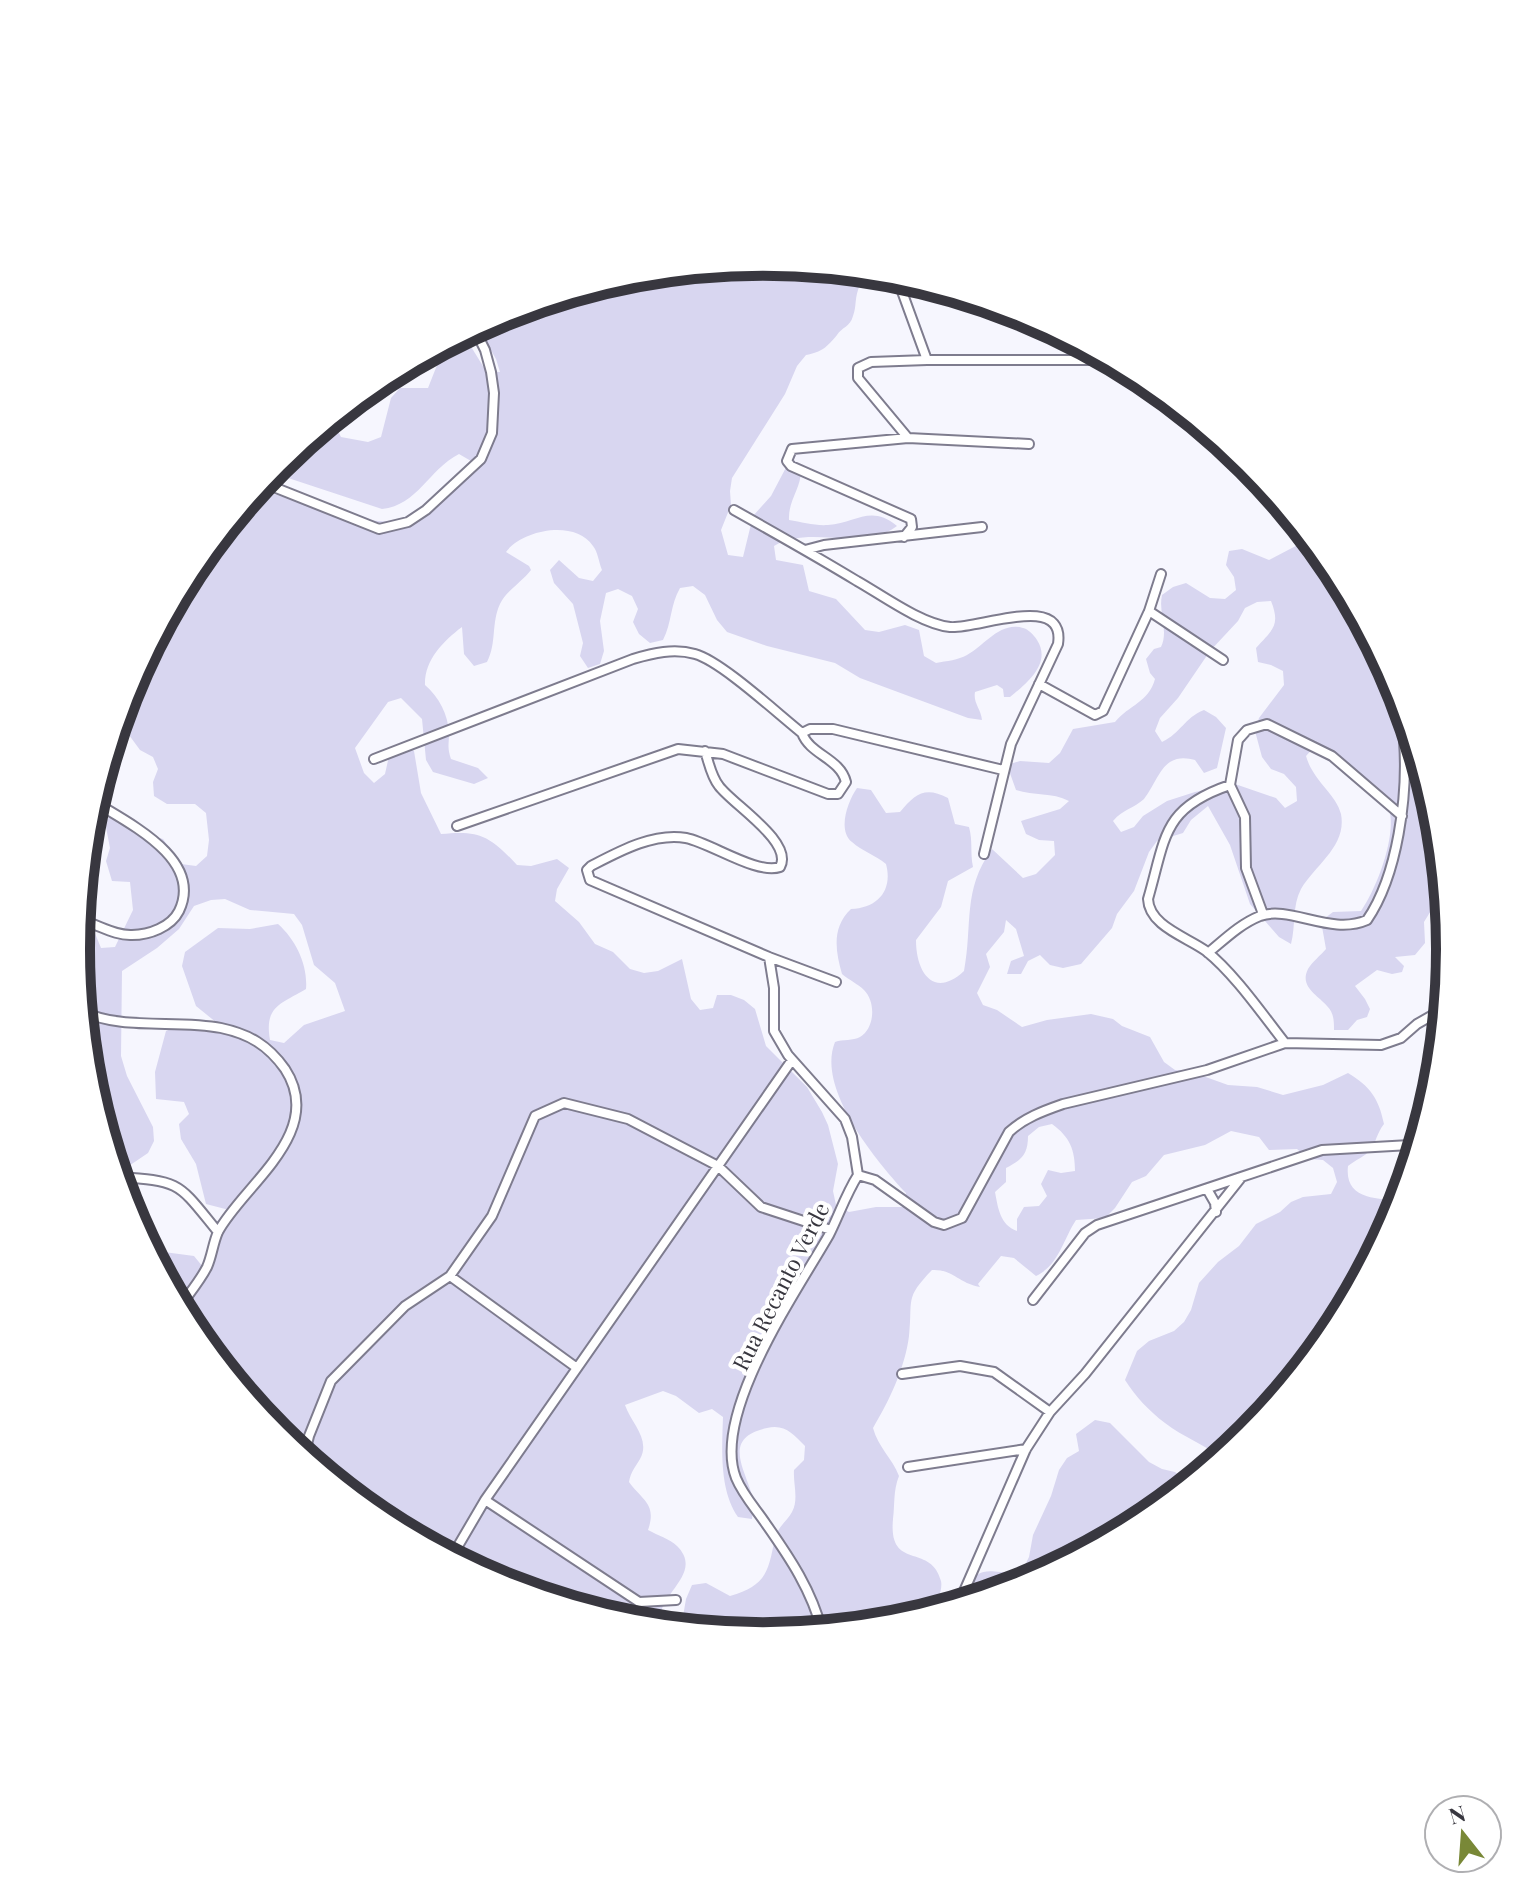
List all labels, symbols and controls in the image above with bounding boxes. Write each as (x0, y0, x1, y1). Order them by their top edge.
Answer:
street label: Rua Recanto Verde (725, 1197, 835, 1375)
north arrow (1423, 1794, 1503, 1874)
text: N (1445, 1797, 1469, 1831)

